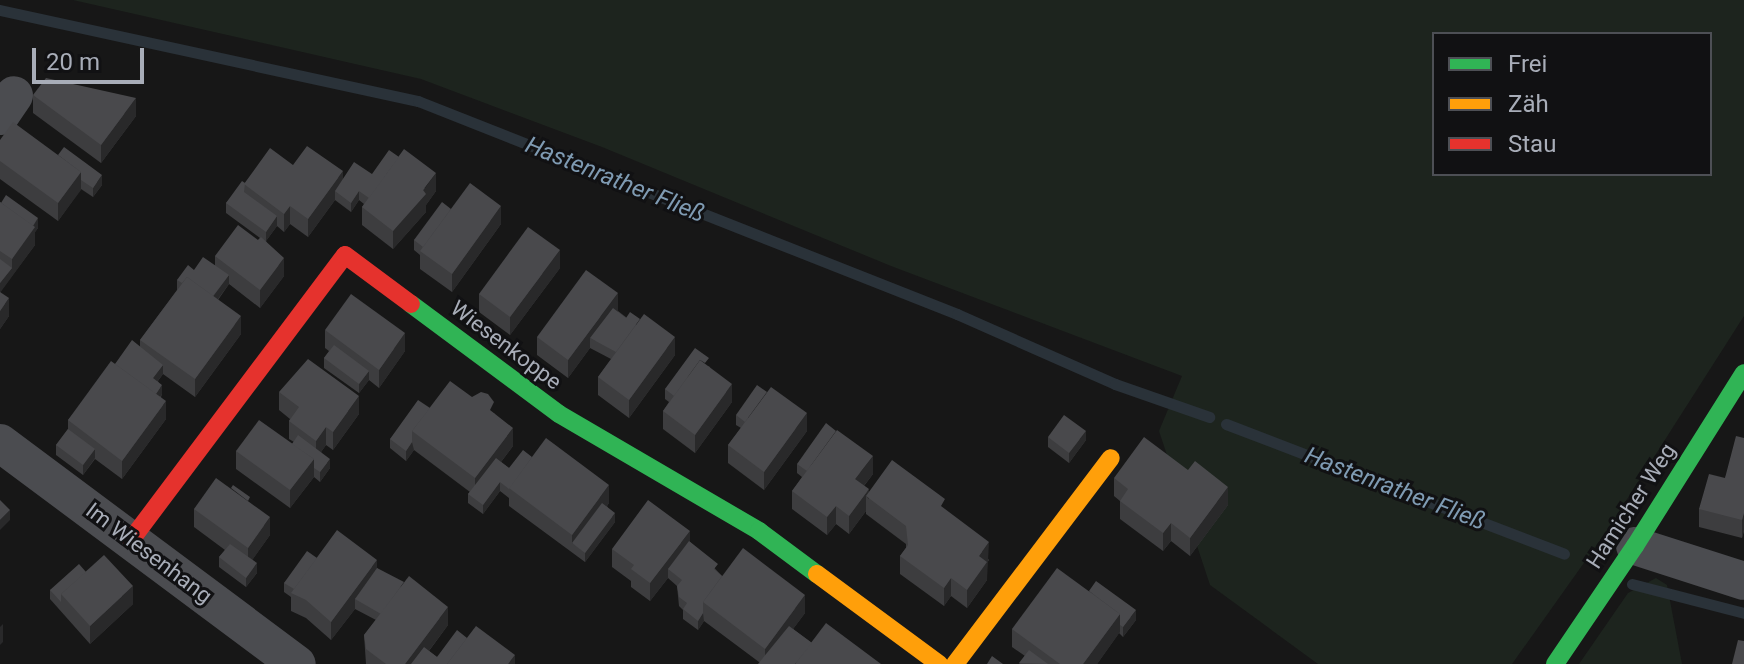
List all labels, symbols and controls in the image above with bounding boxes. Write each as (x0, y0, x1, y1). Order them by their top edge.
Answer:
scale bar (36, 32, 148, 82)
legend (1432, 32, 1712, 176)
text: 20 m (46, 48, 100, 76)
text: Frei (1508, 50, 1547, 78)
text: Zäh (1508, 90, 1549, 118)
text: Stau (1508, 130, 1556, 158)
water label: Hastenrather Fließ (521, 131, 709, 229)
street label: Wiesenkoppe (445, 295, 567, 395)
street label: Hamicher Weg (1581, 439, 1681, 573)
water label: Hastenrather Fließ (1301, 441, 1489, 537)
street label: Im Wiesenhang (81, 497, 217, 609)

